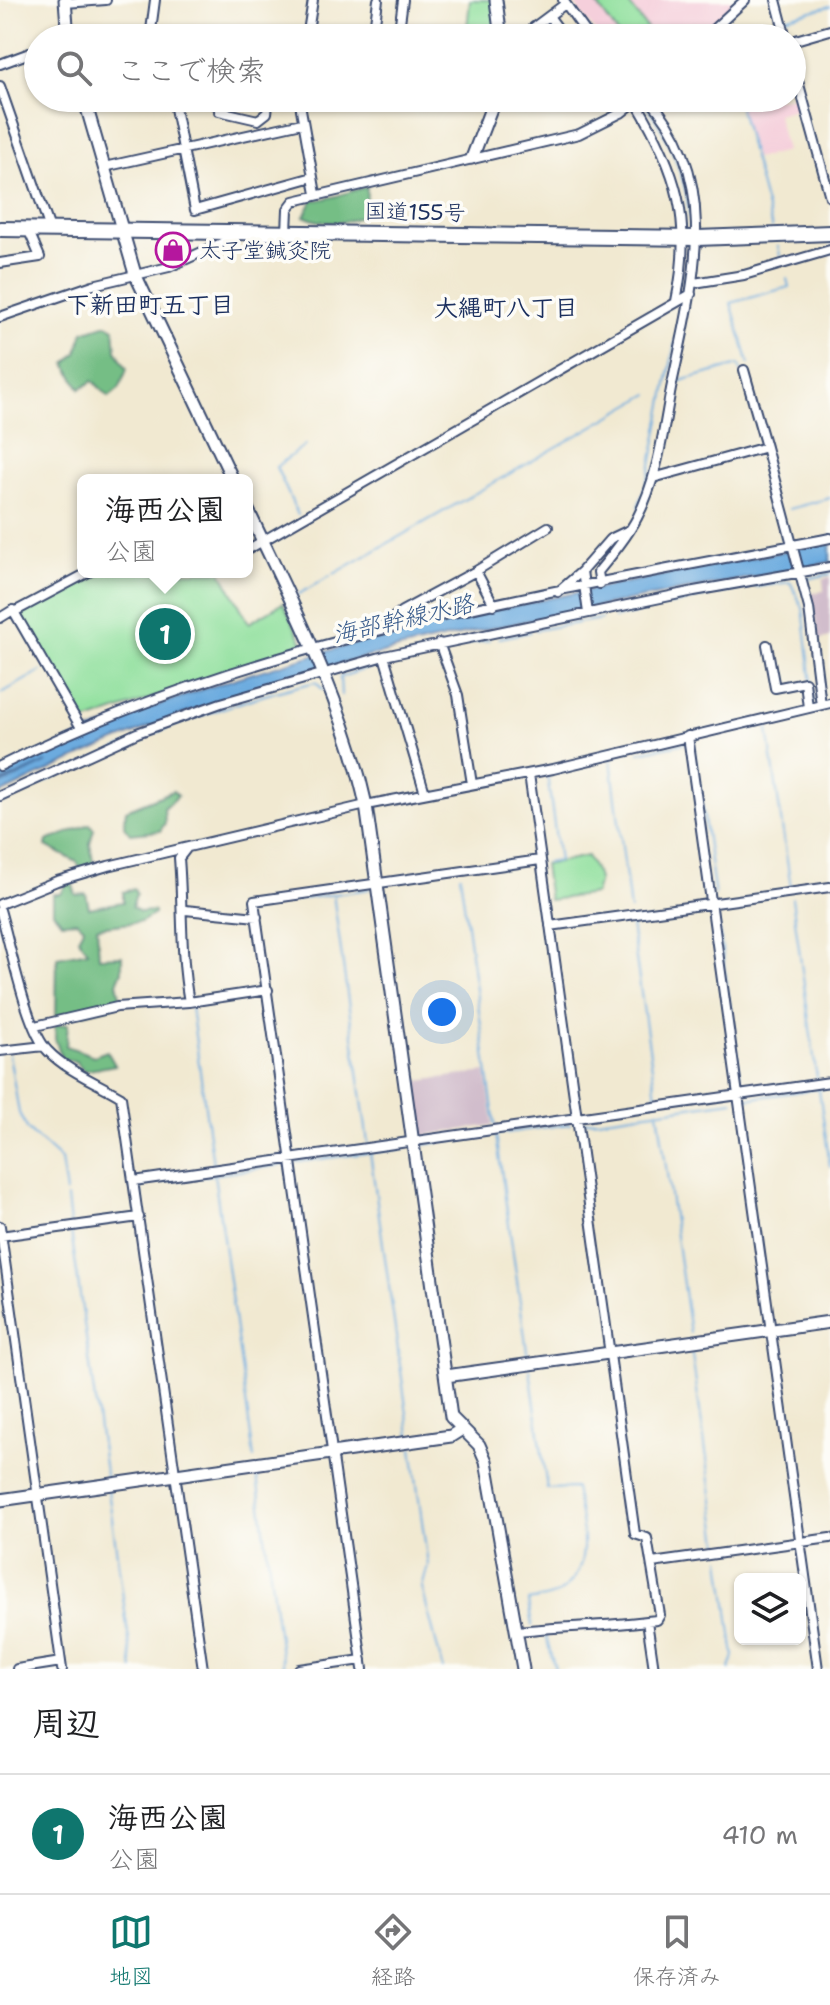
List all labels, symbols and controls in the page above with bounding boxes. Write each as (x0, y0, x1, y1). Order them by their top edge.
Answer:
search box (24, 24, 806, 112)
icon: search (52, 46, 96, 90)
text: ここで検索 (116, 50, 266, 91)
street label: 国道155号 (364, 197, 466, 227)
shop icon: 太子堂鍼灸院 (154, 231, 192, 269)
place label: 太子堂鍼灸院 (199, 236, 331, 265)
district label: 下新田町五丁目 (66, 289, 234, 321)
district label: 大縄町八丁目 (434, 292, 578, 324)
popup (77, 474, 253, 578)
text: 海西公園 (105, 489, 225, 530)
text: 公園 (105, 533, 157, 568)
water label: 海部幹線水路 (329, 587, 479, 651)
pin: 1 (139, 604, 191, 664)
your location (422, 992, 462, 1032)
map controls (734, 1573, 806, 1645)
button: layers (734, 1573, 806, 1645)
text: 周辺 (32, 1700, 100, 1746)
text: 海西公園 (108, 1797, 228, 1838)
text: 1 (52, 1817, 64, 1852)
text: 410 m (721, 1817, 798, 1852)
text: 公園 (108, 1841, 160, 1876)
tab: 地図 (109, 1910, 153, 1991)
tab: 経路 (371, 1910, 415, 1991)
tab: 保存済み (633, 1910, 721, 1991)

